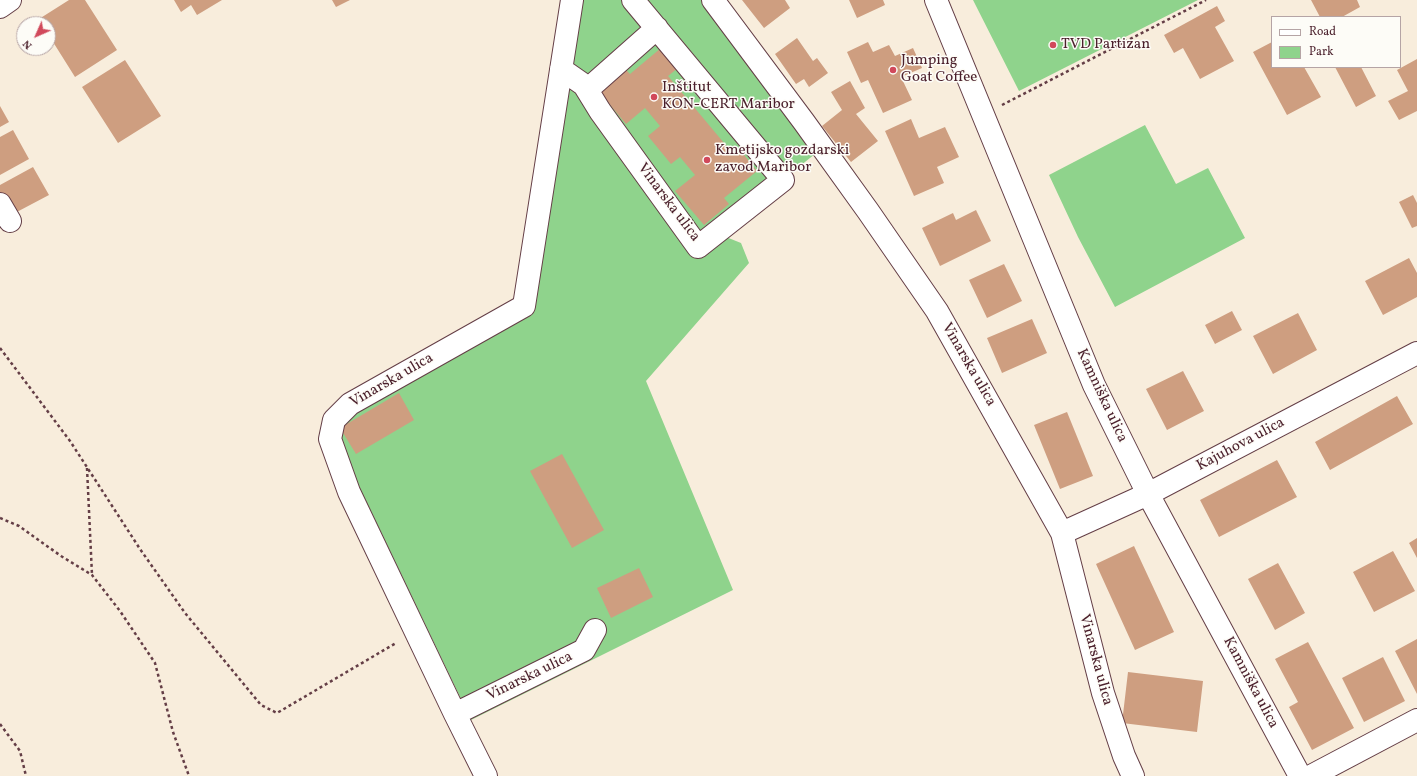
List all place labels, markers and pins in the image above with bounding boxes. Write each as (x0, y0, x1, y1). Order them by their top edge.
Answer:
place label: TVD Partizan (1061, 36, 1150, 54)
marker: TVD Partizan (1048, 40, 1058, 50)
place label: Jumping Goat Coffee (901, 52, 977, 87)
marker: Jumping Goat Coffee (888, 65, 898, 75)
place label: Inštitut KON-CERT Maribor (662, 79, 795, 114)
marker: Inštitut KON-CERT Maribor (649, 92, 659, 102)
place label: Kmetijsko gozdarski zavod Maribor (715, 142, 849, 177)
marker: Kmetijsko gozdarski zavod Maribor (702, 155, 712, 165)

